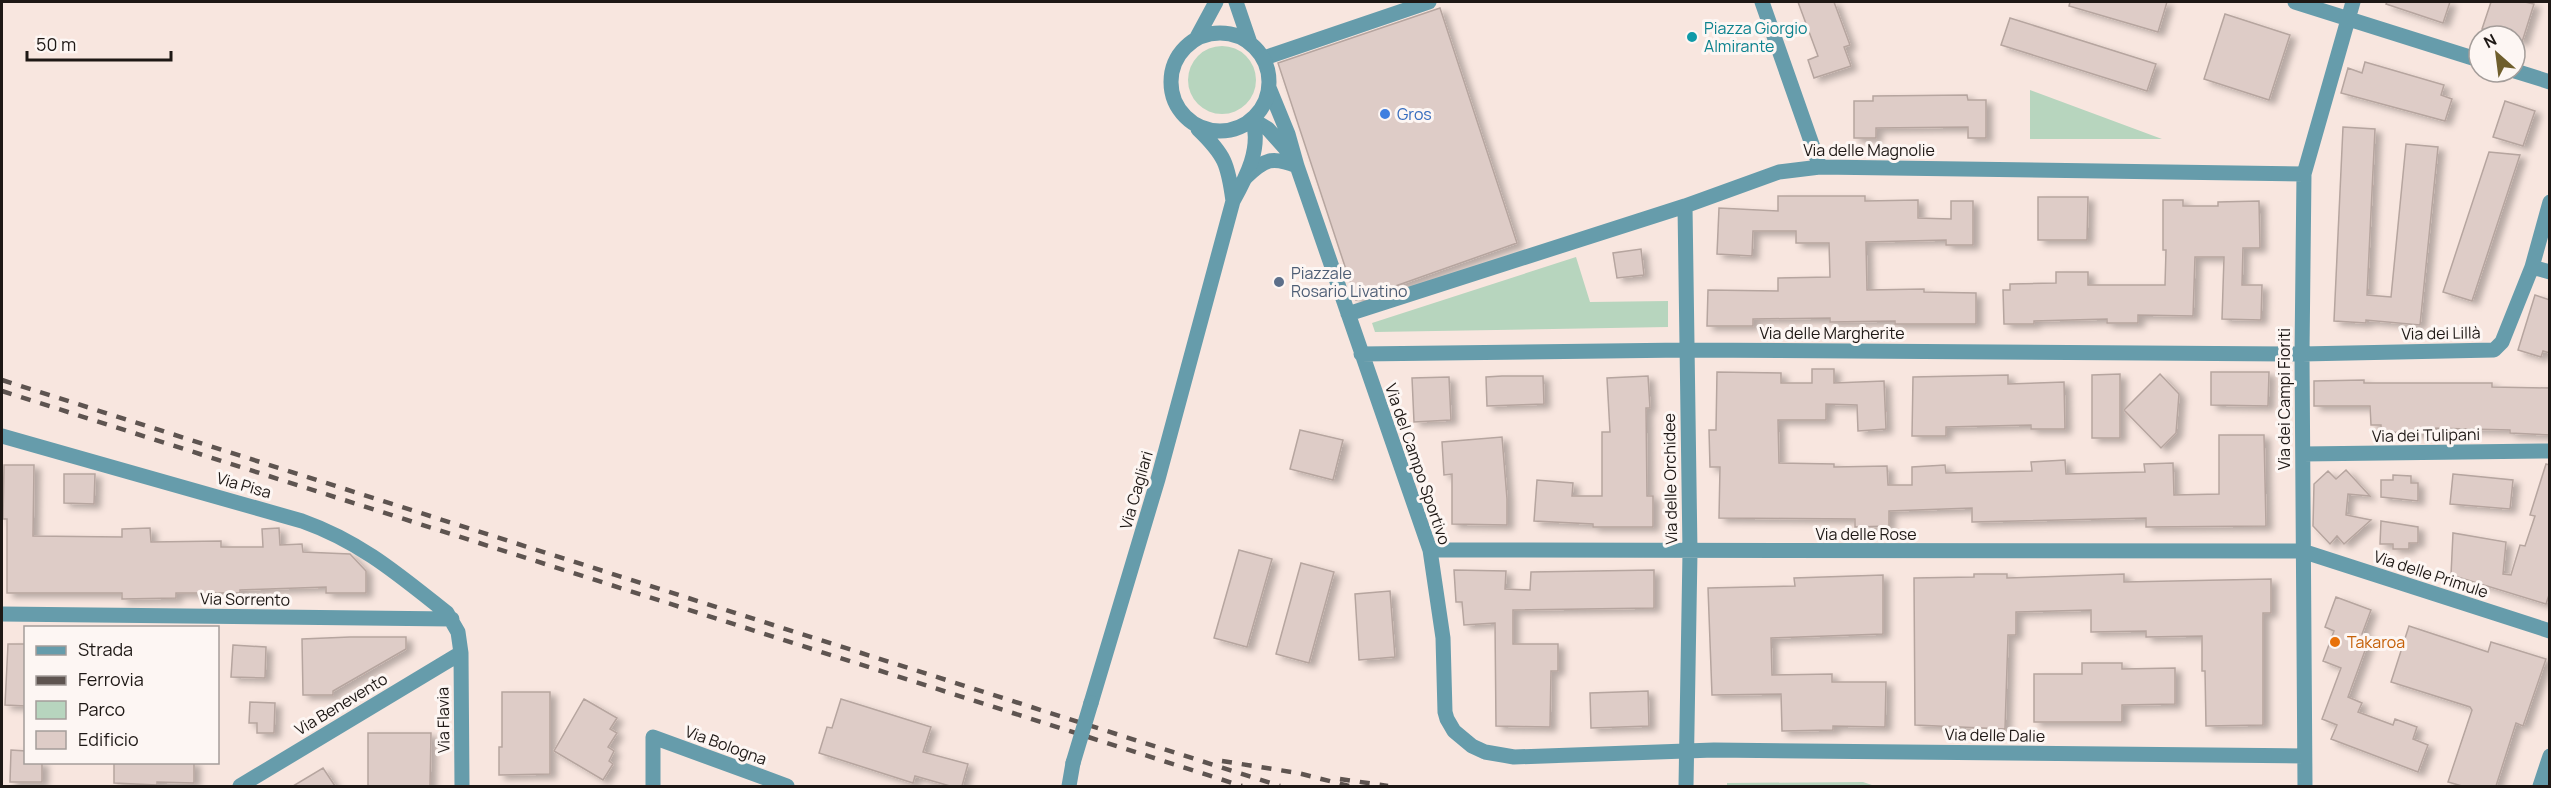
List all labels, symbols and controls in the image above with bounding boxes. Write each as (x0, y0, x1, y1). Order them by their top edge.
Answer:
place label: Piazza Giorgio Almirante (1704, 17, 1807, 57)
scale bar (27, 24, 171, 62)
north arrow (2467, 24, 2527, 84)
text: N (2480, 28, 2500, 53)
marker: Piazza Giorgio Almirante (1685, 30, 1699, 44)
text: 50 m (36, 32, 76, 56)
place label: Gros (1397, 103, 1432, 125)
marker: Gros (1378, 107, 1392, 121)
street label: Via delle Magnolie (1803, 139, 1935, 161)
place label: Piazzale Rosario Livatino (1291, 262, 1407, 302)
marker: Piazzale Rosario Livatino (1272, 275, 1286, 289)
street label: Via dei Lillà (2401, 321, 2481, 345)
street label: Via delle Margherite (1759, 322, 1905, 344)
street label: Via dei Campi Fioriti (2273, 328, 2295, 470)
street label: Via del Campo Sportivo (1380, 381, 1456, 547)
street label: Via delle Orchidee (1658, 413, 1682, 545)
street label: Via dei Tulipani (2372, 423, 2480, 447)
street label: Via Cagliari (1114, 448, 1158, 532)
street label: Via Pisa (214, 467, 274, 503)
street label: Via delle Rose (1815, 523, 1917, 545)
street label: Via delle Primule (2371, 545, 2491, 603)
street label: Via Sorrento (200, 587, 290, 611)
legend (24, 626, 219, 764)
place label: Takaroa (2347, 631, 2405, 653)
marker: Takaroa (2328, 635, 2342, 649)
text: Strada (78, 637, 133, 661)
text: Ferrovia (78, 667, 144, 691)
street label: Via Benevento (291, 668, 391, 740)
street label: Via Flavia (431, 687, 455, 753)
text: Parco (78, 697, 125, 721)
street label: Via Bologna (682, 720, 770, 770)
street label: Via delle Dalie (1945, 723, 2045, 747)
text: Edificio (78, 727, 139, 751)

